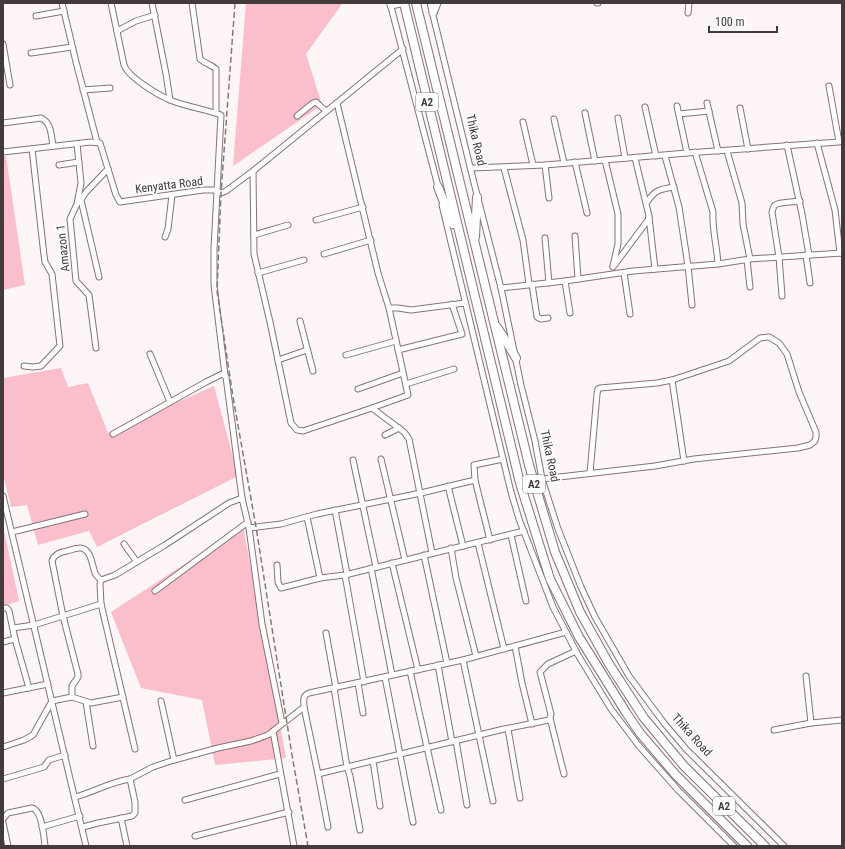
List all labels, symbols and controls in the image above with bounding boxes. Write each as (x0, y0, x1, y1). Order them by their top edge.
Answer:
scale bar (709, 8, 777, 34)
text: 100 m (715, 15, 745, 29)
road number: A2 (416, 93, 438, 111)
street label: Thika Road (463, 113, 489, 167)
street label: Kenyatta Road (134, 174, 204, 196)
street label: Amazon 1 (54, 224, 72, 272)
street label: Thika Road (538, 429, 562, 483)
road number: A2 (523, 475, 545, 493)
street label: Thika Road (669, 711, 715, 759)
road number: A2 (713, 797, 735, 815)

